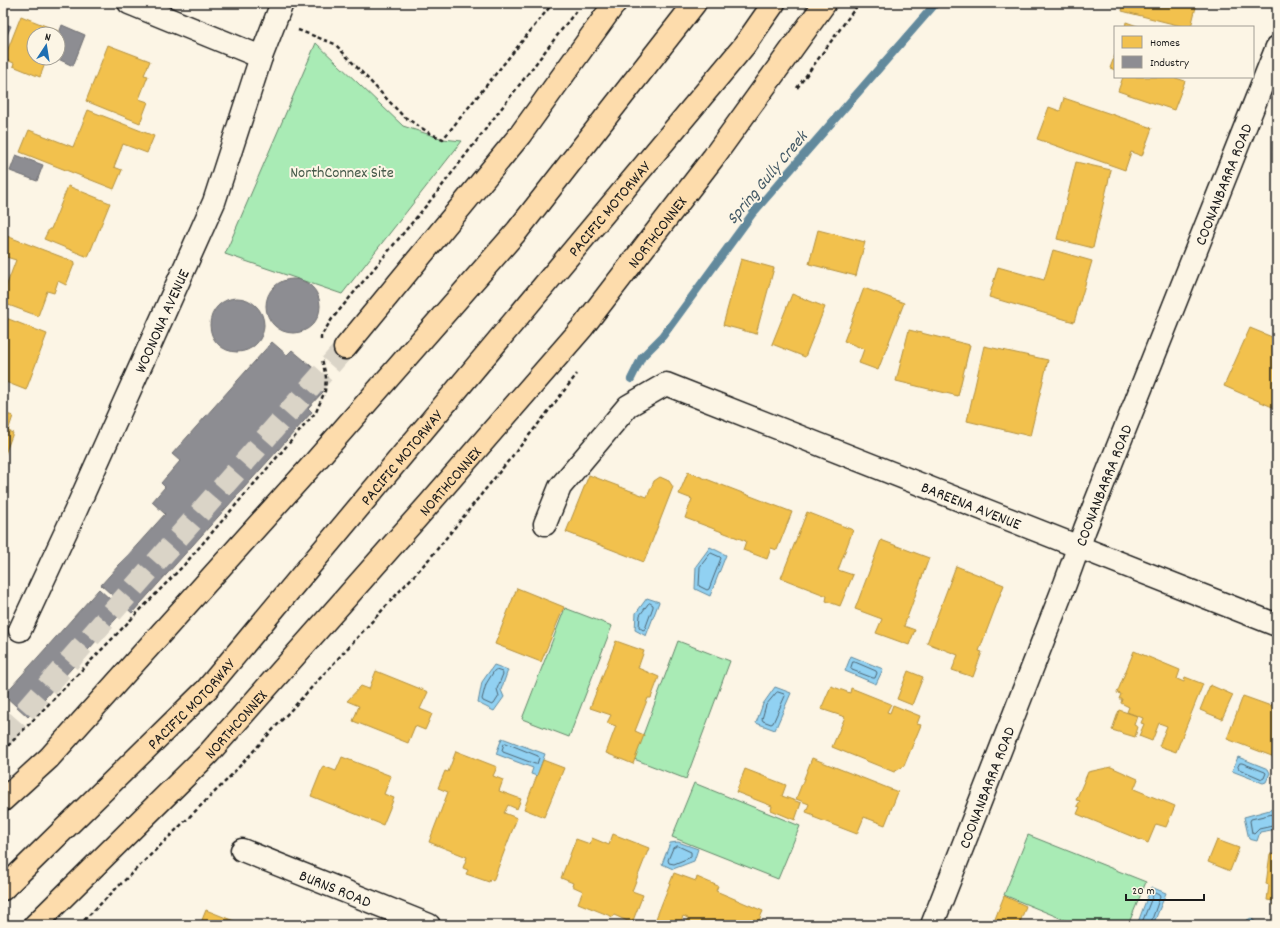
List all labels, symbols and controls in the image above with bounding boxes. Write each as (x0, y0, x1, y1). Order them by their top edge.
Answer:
north arrow (26, 26, 66, 66)
legend (1114, 26, 1254, 78)
text: N (43, 30, 53, 47)
text: Homes (1150, 35, 1180, 52)
text: Industry (1150, 55, 1190, 72)
street label: COONANBARRA ROAD (1190, 121, 1259, 249)
water label: Spring Gully Creek (722, 125, 816, 231)
street label: PACIFIC MOTORWAY (564, 156, 658, 263)
park label: NorthConnex Site (290, 162, 394, 185)
street label: NORTHCONNEX (623, 192, 694, 274)
street label: WOONONA AVENUE (130, 265, 197, 377)
street label: PACIFIC MOTORWAY (356, 405, 450, 511)
street label: COONANBARRA ROAD (1071, 422, 1139, 550)
street label: NORTHCONNEX (415, 442, 488, 522)
street label: BAREENA AVENUE (917, 477, 1025, 537)
street label: PACIFIC MOTORWAY (143, 654, 243, 756)
street label: NORTHCONNEX (200, 685, 274, 765)
street label: COONANBARRA ROAD (954, 724, 1022, 852)
street label: BURNS ROAD (295, 865, 374, 915)
scale bar (1126, 876, 1204, 902)
text: 20 m (1132, 883, 1155, 900)

